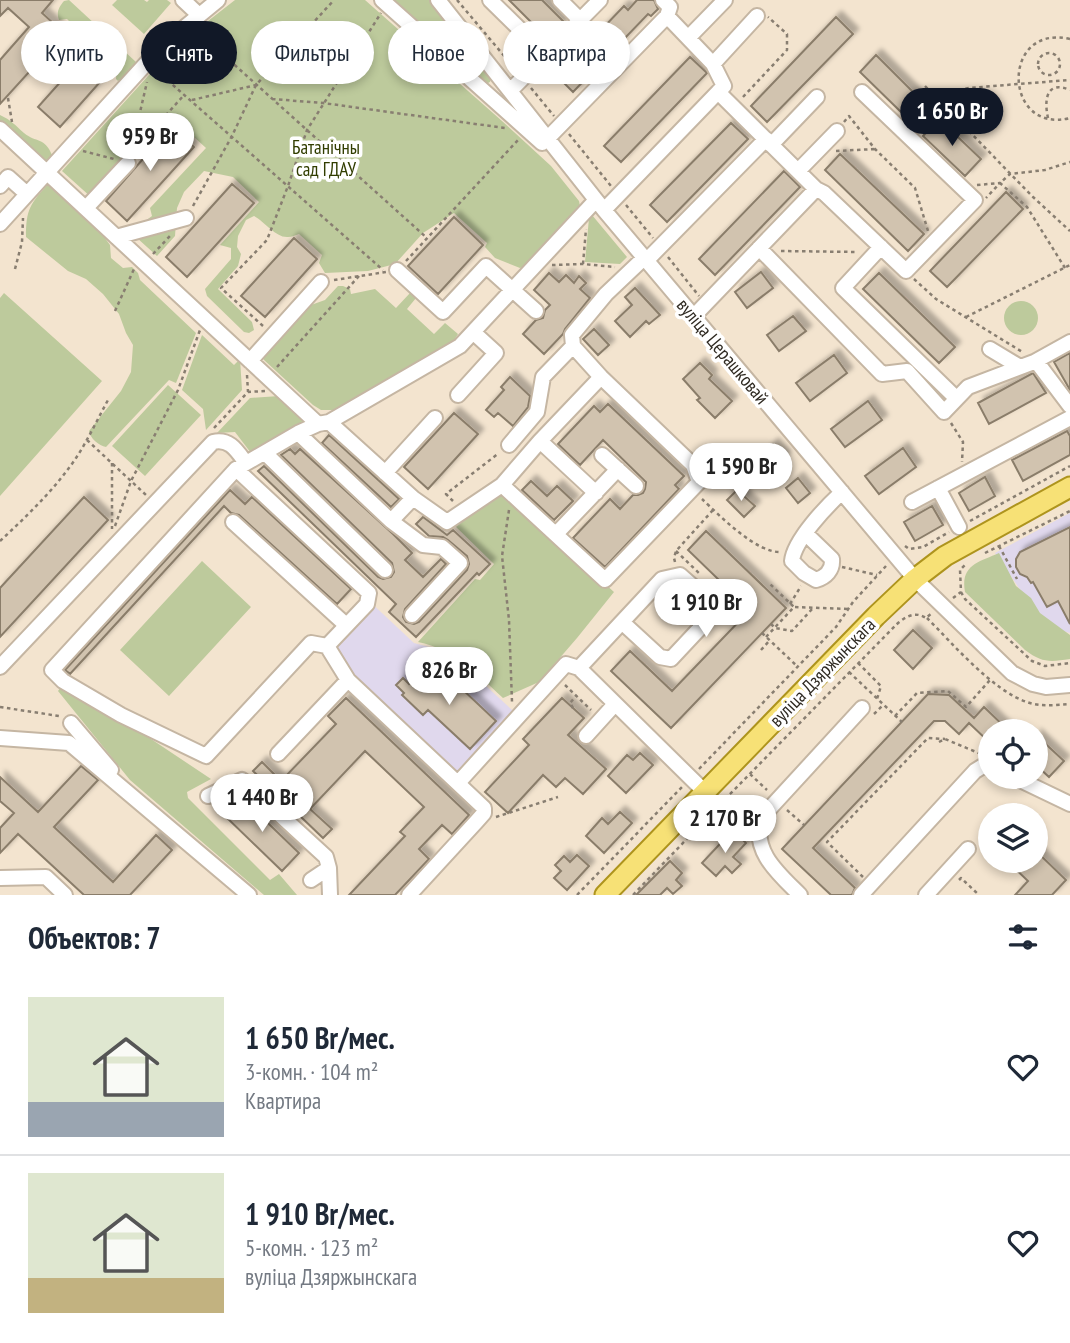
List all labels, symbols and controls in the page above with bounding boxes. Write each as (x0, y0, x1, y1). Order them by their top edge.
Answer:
chip: Купить (21, 21, 127, 84)
chip: Снять (141, 21, 237, 84)
chip: Фильтры (251, 21, 374, 84)
chip: Новое (388, 21, 489, 84)
chip: Квартира (503, 21, 630, 84)
pin: 1 650 Br (880, 88, 1024, 148)
text: 1 650 Br (916, 96, 988, 125)
pin: 959 Br (93, 114, 207, 173)
text: 959 Br (122, 121, 178, 150)
park label: Батанічны сад ГДАУ (292, 135, 360, 181)
street label: вуліца Церашковай (672, 293, 774, 409)
pin: 1 590 Br (669, 444, 813, 503)
text: 1 590 Br (705, 451, 777, 480)
pin: 1 910 Br (634, 580, 778, 639)
text: 1 910 Br (670, 587, 742, 616)
street label: вуліца Дзяржынскага (764, 613, 880, 731)
pin: 826 Br (392, 648, 506, 707)
text: 826 Br (421, 655, 477, 684)
map controls (978, 719, 1048, 873)
button: locate (978, 719, 1048, 789)
pin: 1 440 Br (190, 774, 334, 834)
text: 1 440 Br (226, 782, 298, 811)
pin: 2 170 Br (653, 796, 797, 855)
text: 2 170 Br (689, 803, 761, 832)
button: layers (978, 803, 1048, 873)
text: Объектов: 7 (28, 918, 161, 957)
icon: filters (1004, 918, 1042, 956)
text: 1 650 Br/мес. (245, 1018, 395, 1057)
icon: home (84, 1025, 168, 1109)
icon: heart (1004, 1048, 1042, 1086)
text: 3-комн. · 104 m² (245, 1057, 378, 1086)
text: Квартира (245, 1086, 321, 1115)
text: 1 910 Br/мес. (245, 1194, 395, 1233)
icon: home (84, 1201, 168, 1285)
icon: heart (1004, 1224, 1042, 1262)
text: 5-комн. · 123 m² (245, 1233, 378, 1262)
text: вуліца Дзяржынскага (245, 1262, 417, 1291)

